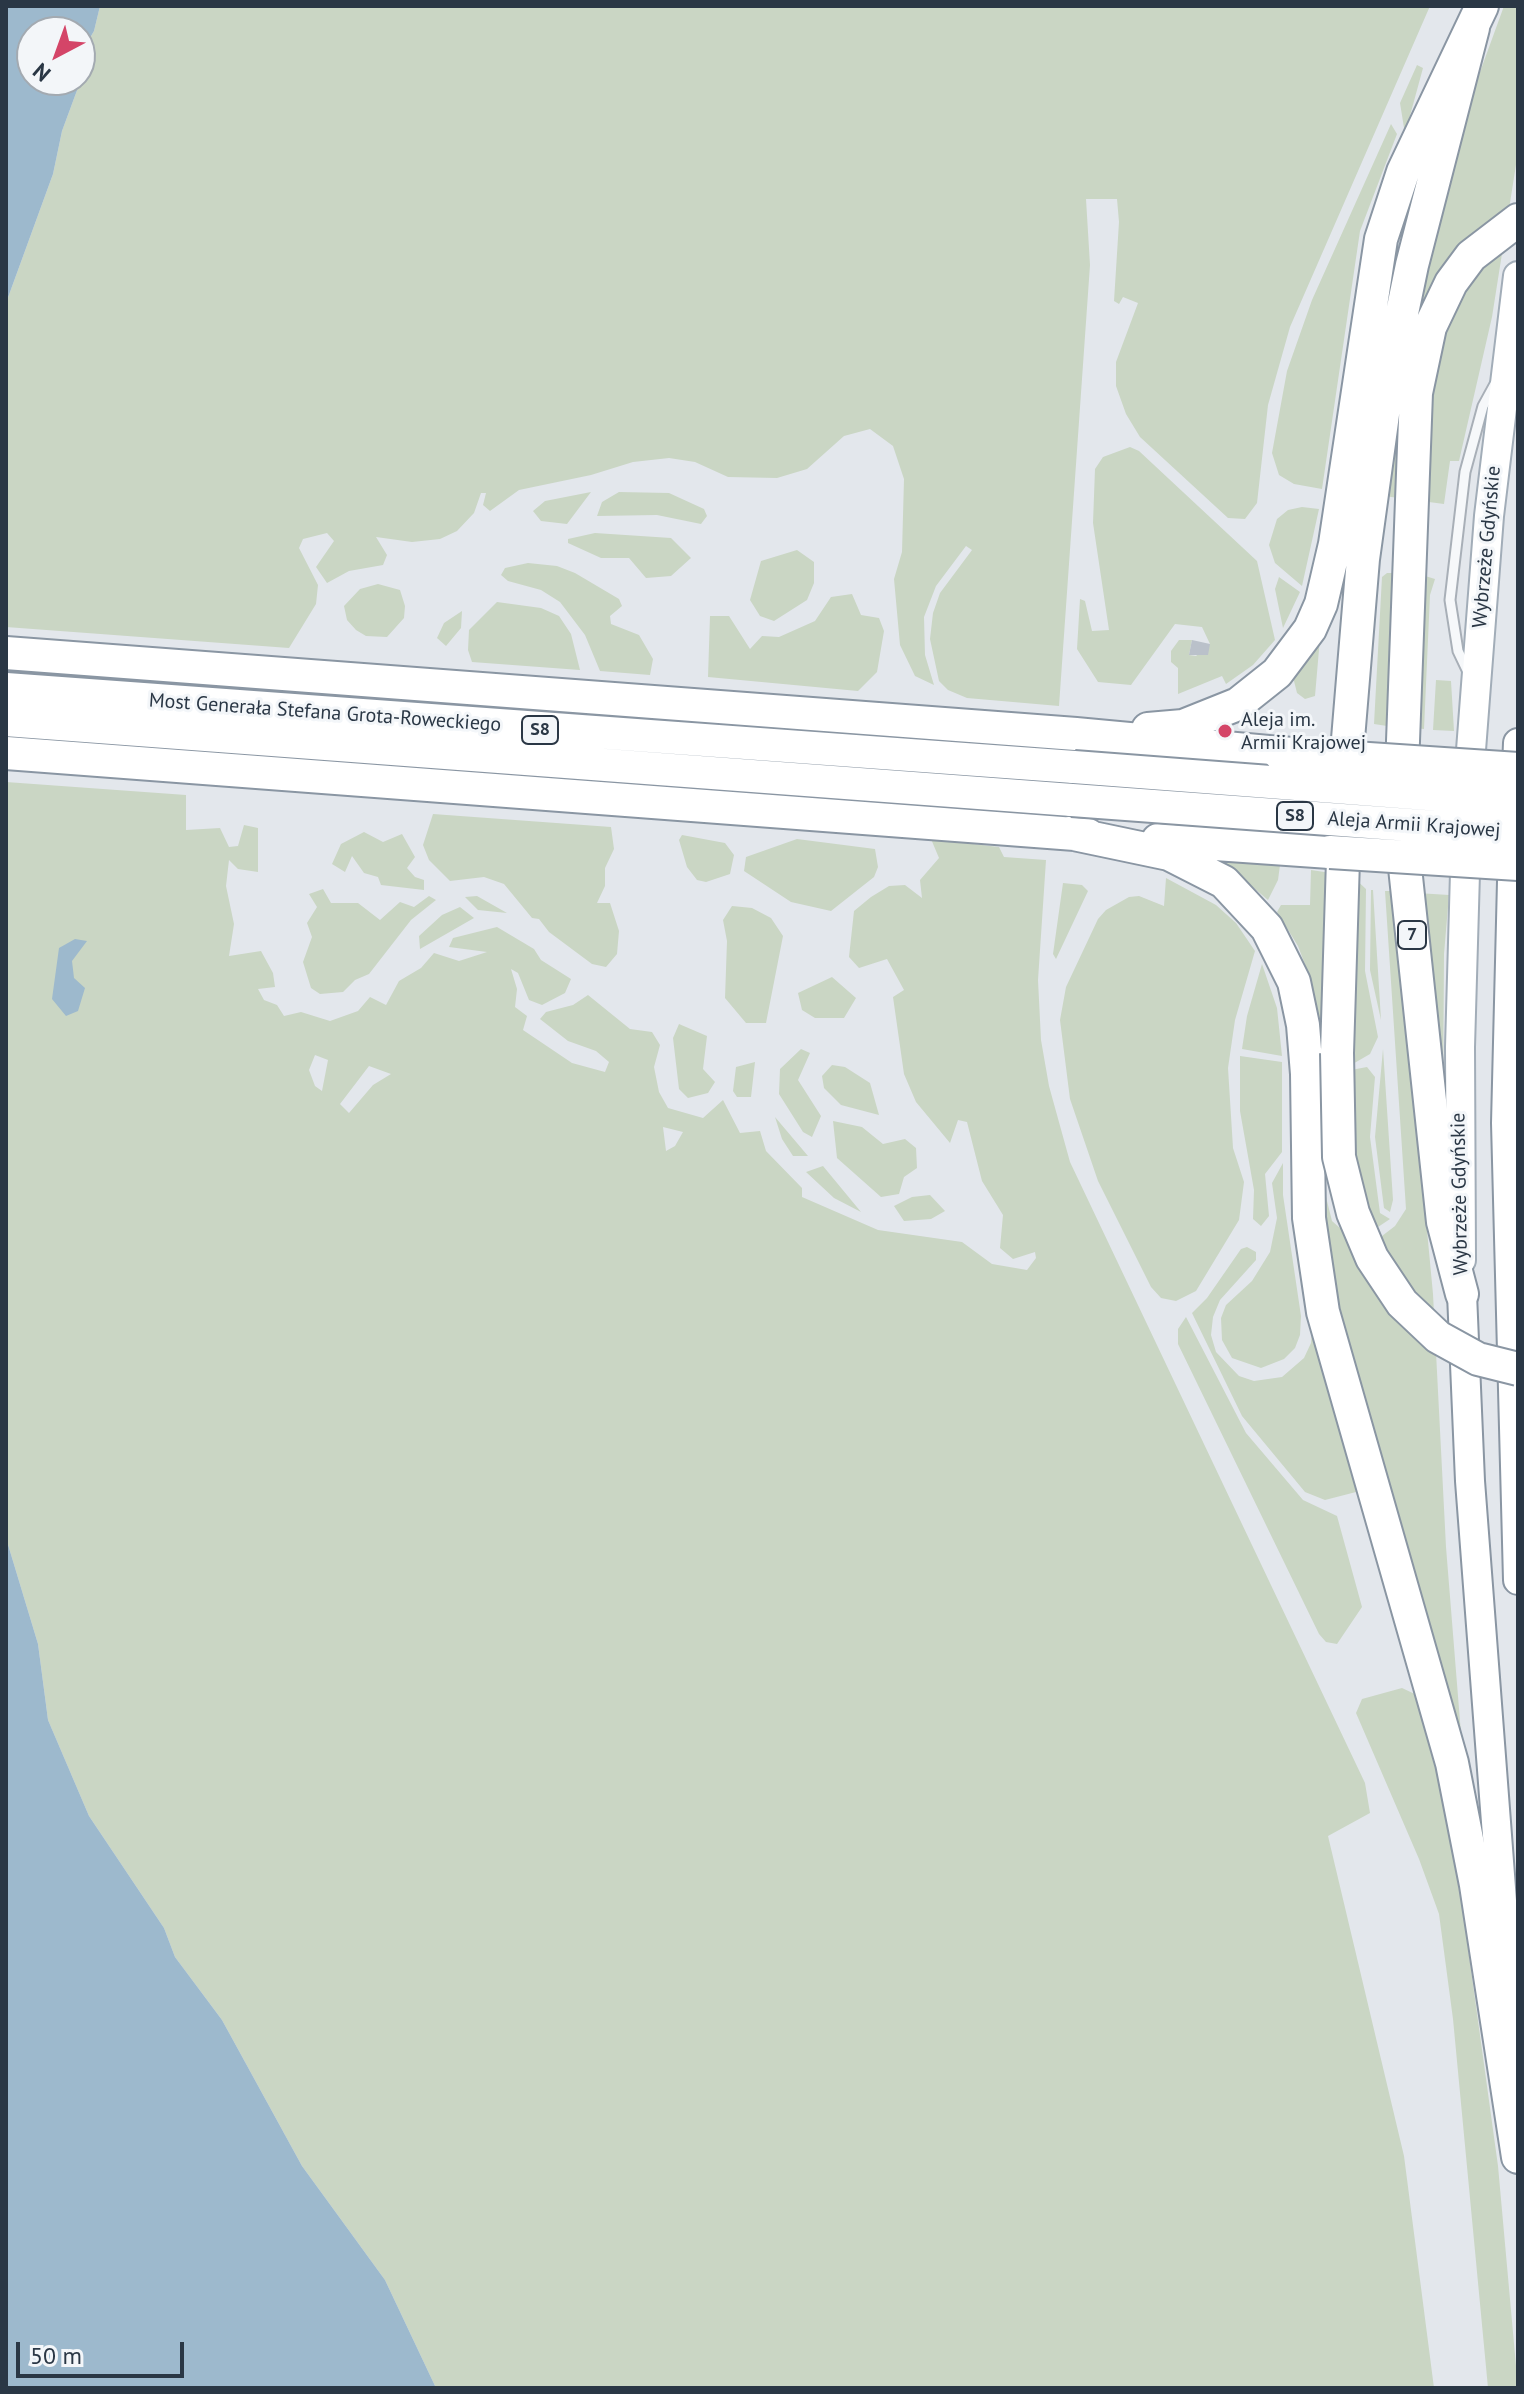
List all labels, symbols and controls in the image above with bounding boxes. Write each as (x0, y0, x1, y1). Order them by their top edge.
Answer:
north arrow (16, 16, 96, 96)
text: N (27, 57, 56, 88)
street label: Wybrzeże Gdyńskie (1468, 465, 1506, 629)
street label: Most Generała Stefana Grota-Roweckiego (148, 689, 502, 737)
place label: Aleja im. Armii Krajowej (1241, 708, 1366, 755)
road number: S8 (522, 716, 558, 744)
marker: Aleja im. Armii Krajowej (1216, 722, 1234, 740)
road number: S8 (1277, 802, 1313, 830)
street label: Aleja Armii Krajowej (1327, 807, 1501, 843)
road number: 7 (1398, 921, 1426, 949)
street label: Wybrzeże Gdyńskie (1447, 1112, 1473, 1276)
scale bar (20, 2326, 188, 2376)
text: 50 m (30, 2340, 82, 2371)

